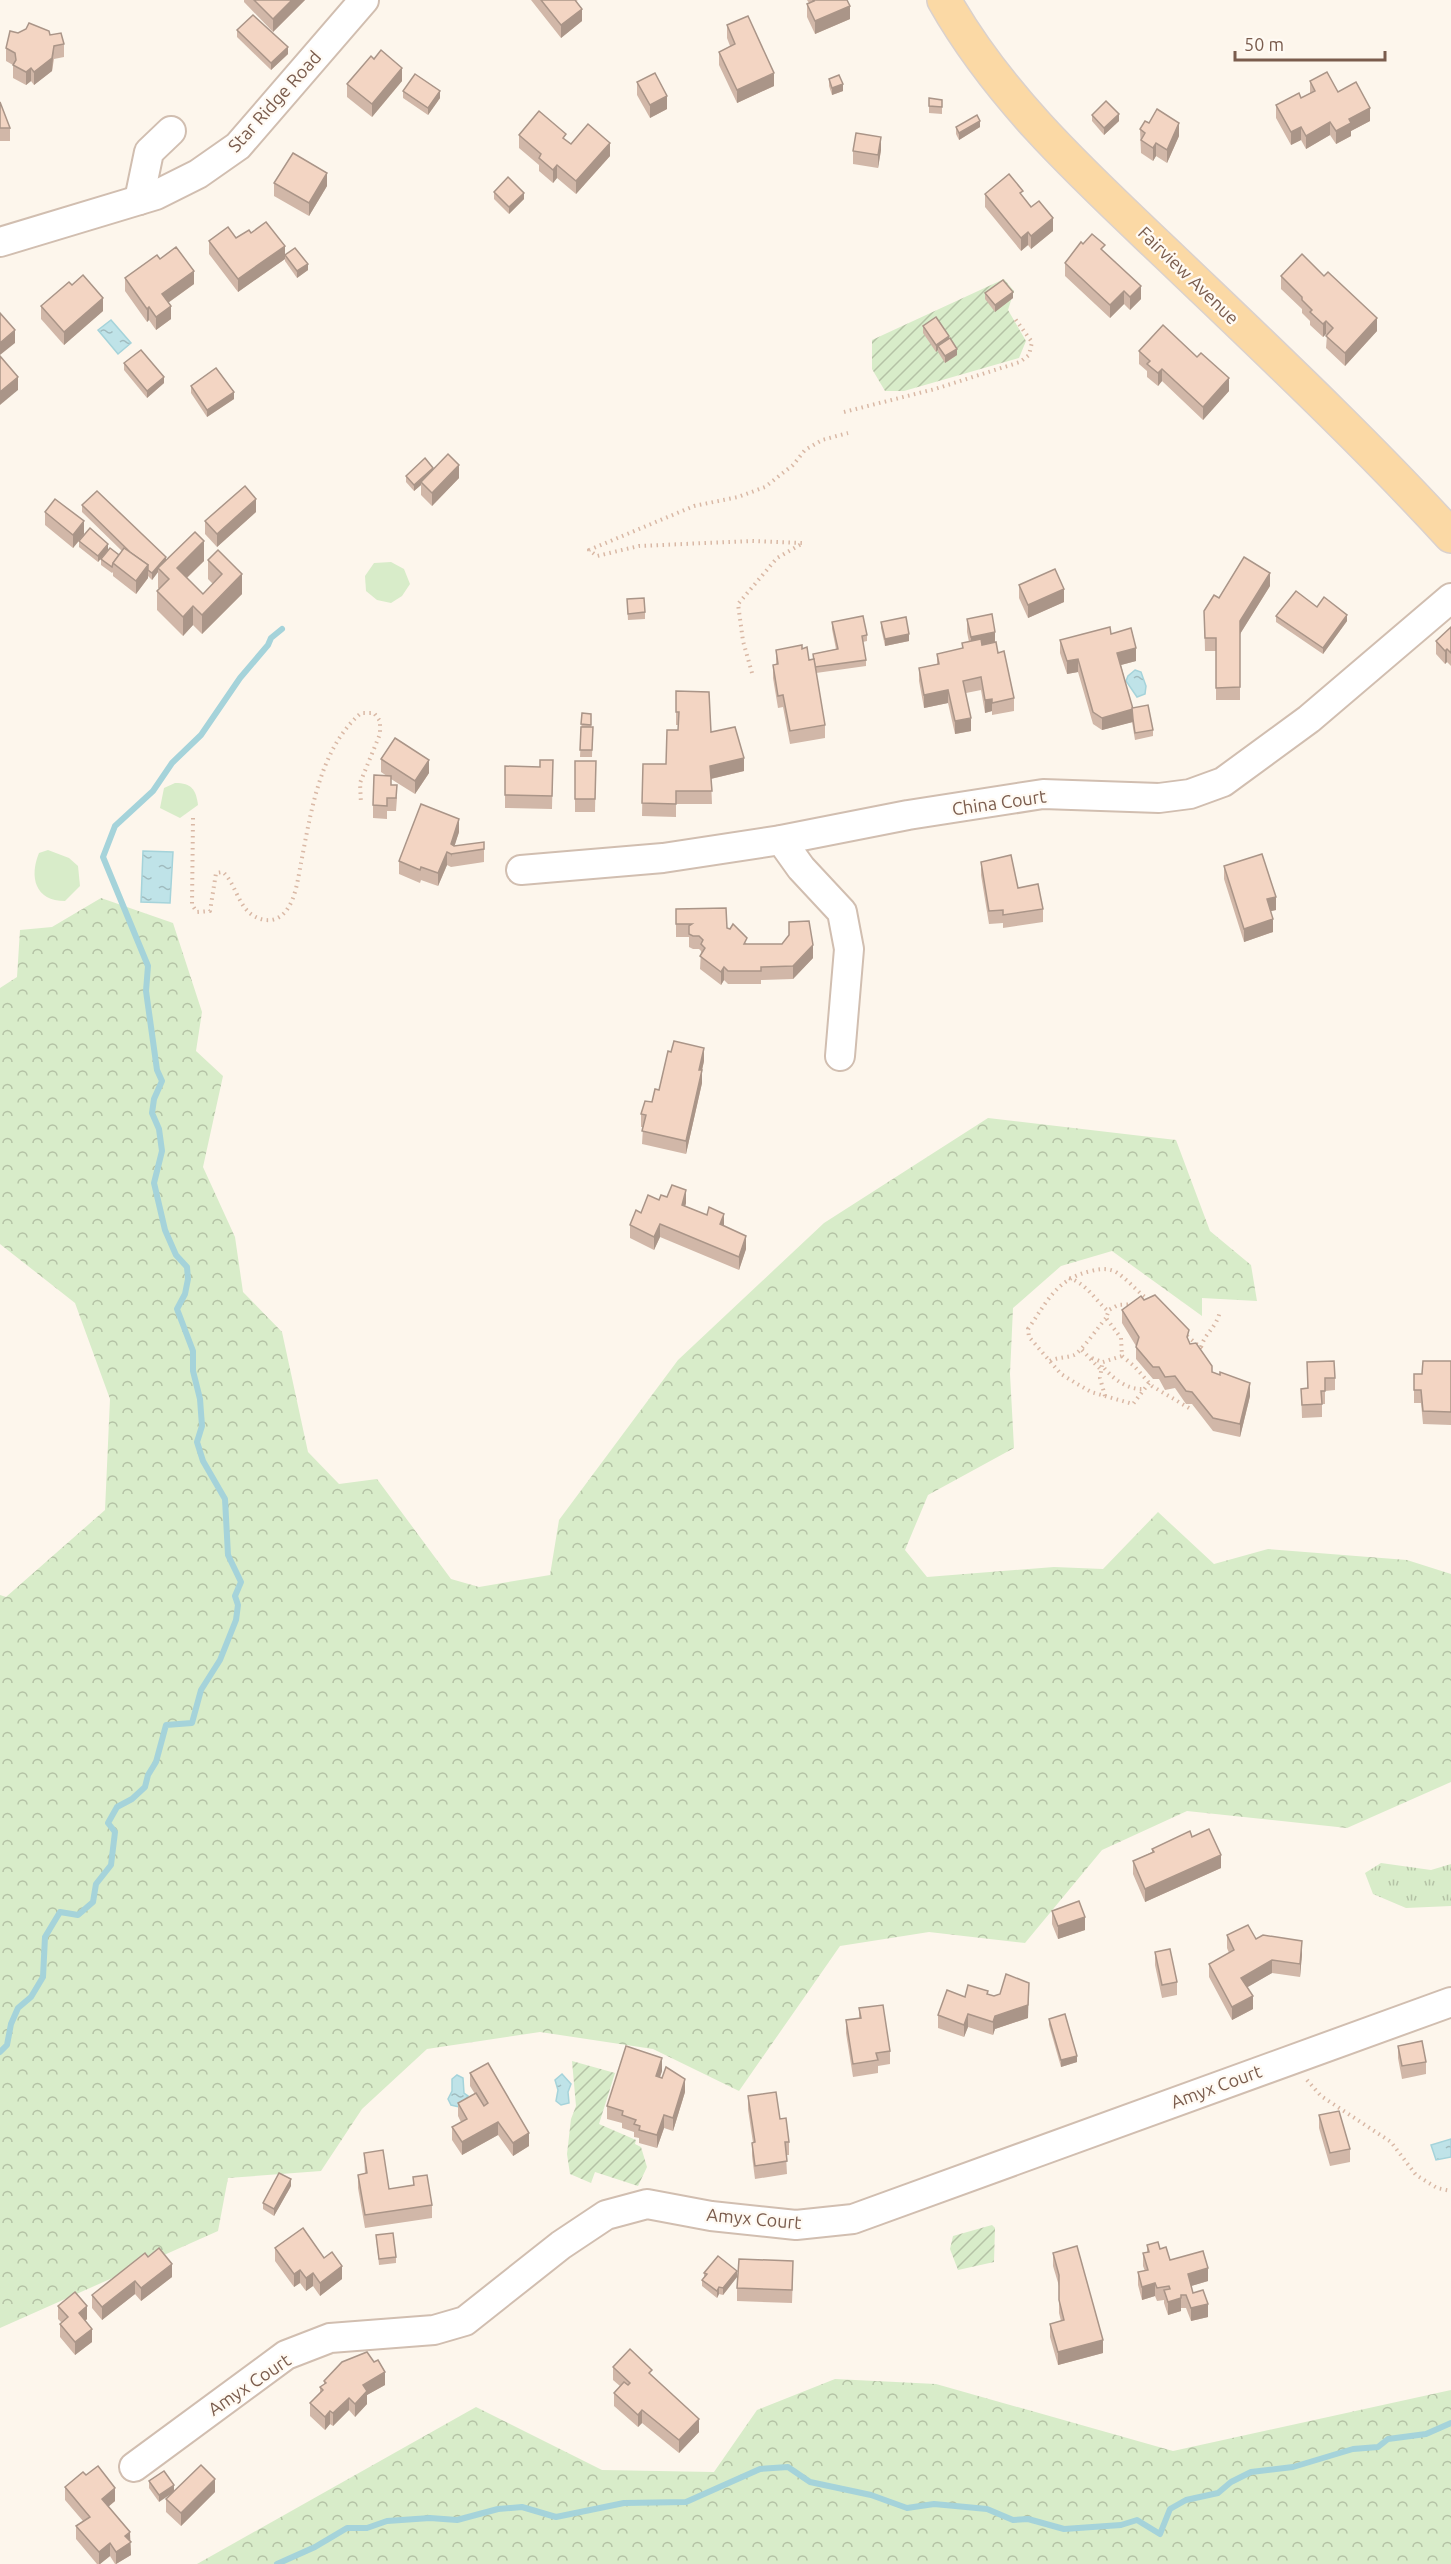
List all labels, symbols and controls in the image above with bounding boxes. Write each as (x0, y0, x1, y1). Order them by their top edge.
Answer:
scale bar (1235, 24, 1385, 62)
text: 50 m (1244, 34, 1284, 54)
street label: Star Ridge Road (224, 46, 324, 156)
street label: Fairview Avenue (1135, 222, 1243, 328)
street label: China Court (951, 785, 1047, 819)
street label: Amyx Court (1168, 2060, 1264, 2112)
street label: Amyx Court (706, 2204, 802, 2232)
street label: Amyx Court (204, 2349, 294, 2419)

